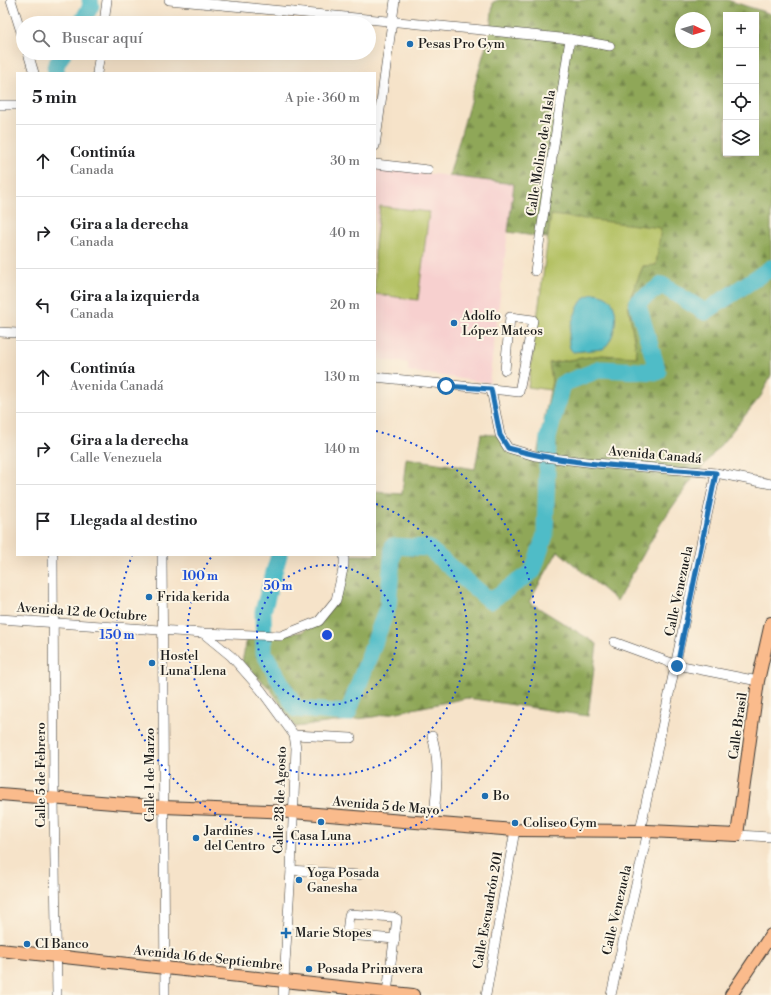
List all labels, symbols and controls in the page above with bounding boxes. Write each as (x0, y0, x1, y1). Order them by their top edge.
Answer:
north arrow (675, 12, 711, 48)
map controls (723, 12, 759, 156)
button: + (723, 12, 759, 48)
search box (16, 16, 376, 60)
icon: search (30, 27, 52, 49)
text: Buscar aquí (62, 29, 143, 48)
place label: Pesas Pro Gym (418, 36, 506, 52)
marker: Pesas Pro Gym (405, 39, 415, 49)
button: − (723, 48, 759, 84)
button: locate (723, 84, 759, 120)
text: 5 min (32, 87, 77, 109)
street label: Calle Molino de la Isla (523, 88, 559, 217)
text: A pie · 360 m (285, 90, 360, 106)
button: layers (723, 120, 759, 156)
text: Continúa (70, 143, 135, 162)
icon: ahead (32, 150, 54, 172)
text: 30 m (330, 153, 360, 169)
text: Canada (70, 162, 114, 178)
text: Gira a la derecha (70, 215, 189, 234)
icon: right (32, 222, 54, 244)
text: 40 m (330, 225, 360, 241)
text: Canada (70, 234, 114, 250)
text: Gira a la izquierda (70, 287, 200, 306)
icon: left (32, 294, 54, 316)
text: 20 m (330, 297, 360, 313)
text: Canada (70, 306, 114, 322)
place label: Adolfo López Mateos (461, 308, 543, 339)
marker: Adolfo López Mateos (449, 318, 459, 328)
text: Continúa (70, 359, 135, 378)
icon: ahead (32, 366, 54, 388)
text: 130 m (325, 369, 360, 385)
route start (437, 377, 455, 395)
text: Avenida Canadá (70, 378, 164, 394)
text: Gira a la derecha (70, 431, 189, 450)
icon: right (32, 438, 54, 460)
text: 140 m (324, 441, 360, 457)
street label: Avenida Canadá (607, 443, 703, 467)
text: Calle Venezuela (70, 450, 162, 466)
icon: arrive (32, 510, 54, 532)
text: Llegada al destino (70, 511, 198, 530)
street label: Calle Venezuela (662, 544, 696, 638)
text: 100 m (182, 569, 218, 584)
text: 50 m (263, 579, 293, 594)
place label: Frida kerida (157, 589, 230, 605)
marker: Frida kerida (144, 592, 154, 602)
street label: Avenida 12 de Octubre (15, 599, 148, 625)
text: 150 m (100, 628, 134, 643)
centre of rings (320, 628, 334, 642)
place label: Hostel Luna Llena (160, 648, 227, 679)
route end (668, 657, 686, 675)
marker: Hostel Luna Llena (147, 658, 157, 668)
street label: Calle Brasil (725, 691, 751, 761)
street label: Calle 5 de Febrero (33, 722, 49, 828)
street label: Calle 1 de Marzo (142, 728, 158, 822)
street label: Calle 28 de Agosto (270, 746, 290, 854)
place label: Bo (492, 788, 509, 804)
marker: Bo (480, 791, 490, 801)
street label: Avenida 5 de Mayo (331, 793, 440, 819)
place label: Coliseo Gym (523, 815, 598, 831)
marker: Casa Luna (316, 817, 326, 827)
marker: Coliseo Gym (510, 818, 520, 828)
place label: Jardines del Centro (203, 823, 265, 854)
place label: Casa Luna (291, 828, 352, 844)
marker: Jardines del Centro (191, 833, 201, 843)
street label: Calle Escuadrón 201 (470, 849, 506, 970)
street label: Calle Venezuela (599, 863, 635, 957)
place label: Yoga Posada Ganesha (306, 865, 380, 896)
marker: Yoga Posada Ganesha (294, 875, 304, 885)
place label: Marie Stopes (295, 925, 372, 941)
marker: Marie Stopes (280, 927, 292, 939)
place label: CI Banco (35, 936, 89, 952)
marker: CI Banco (22, 939, 32, 949)
street label: Avenida 16 de Septiembre (132, 942, 284, 974)
place label: Posada Primavera (317, 961, 424, 977)
marker: Posada Primavera (304, 964, 314, 974)

